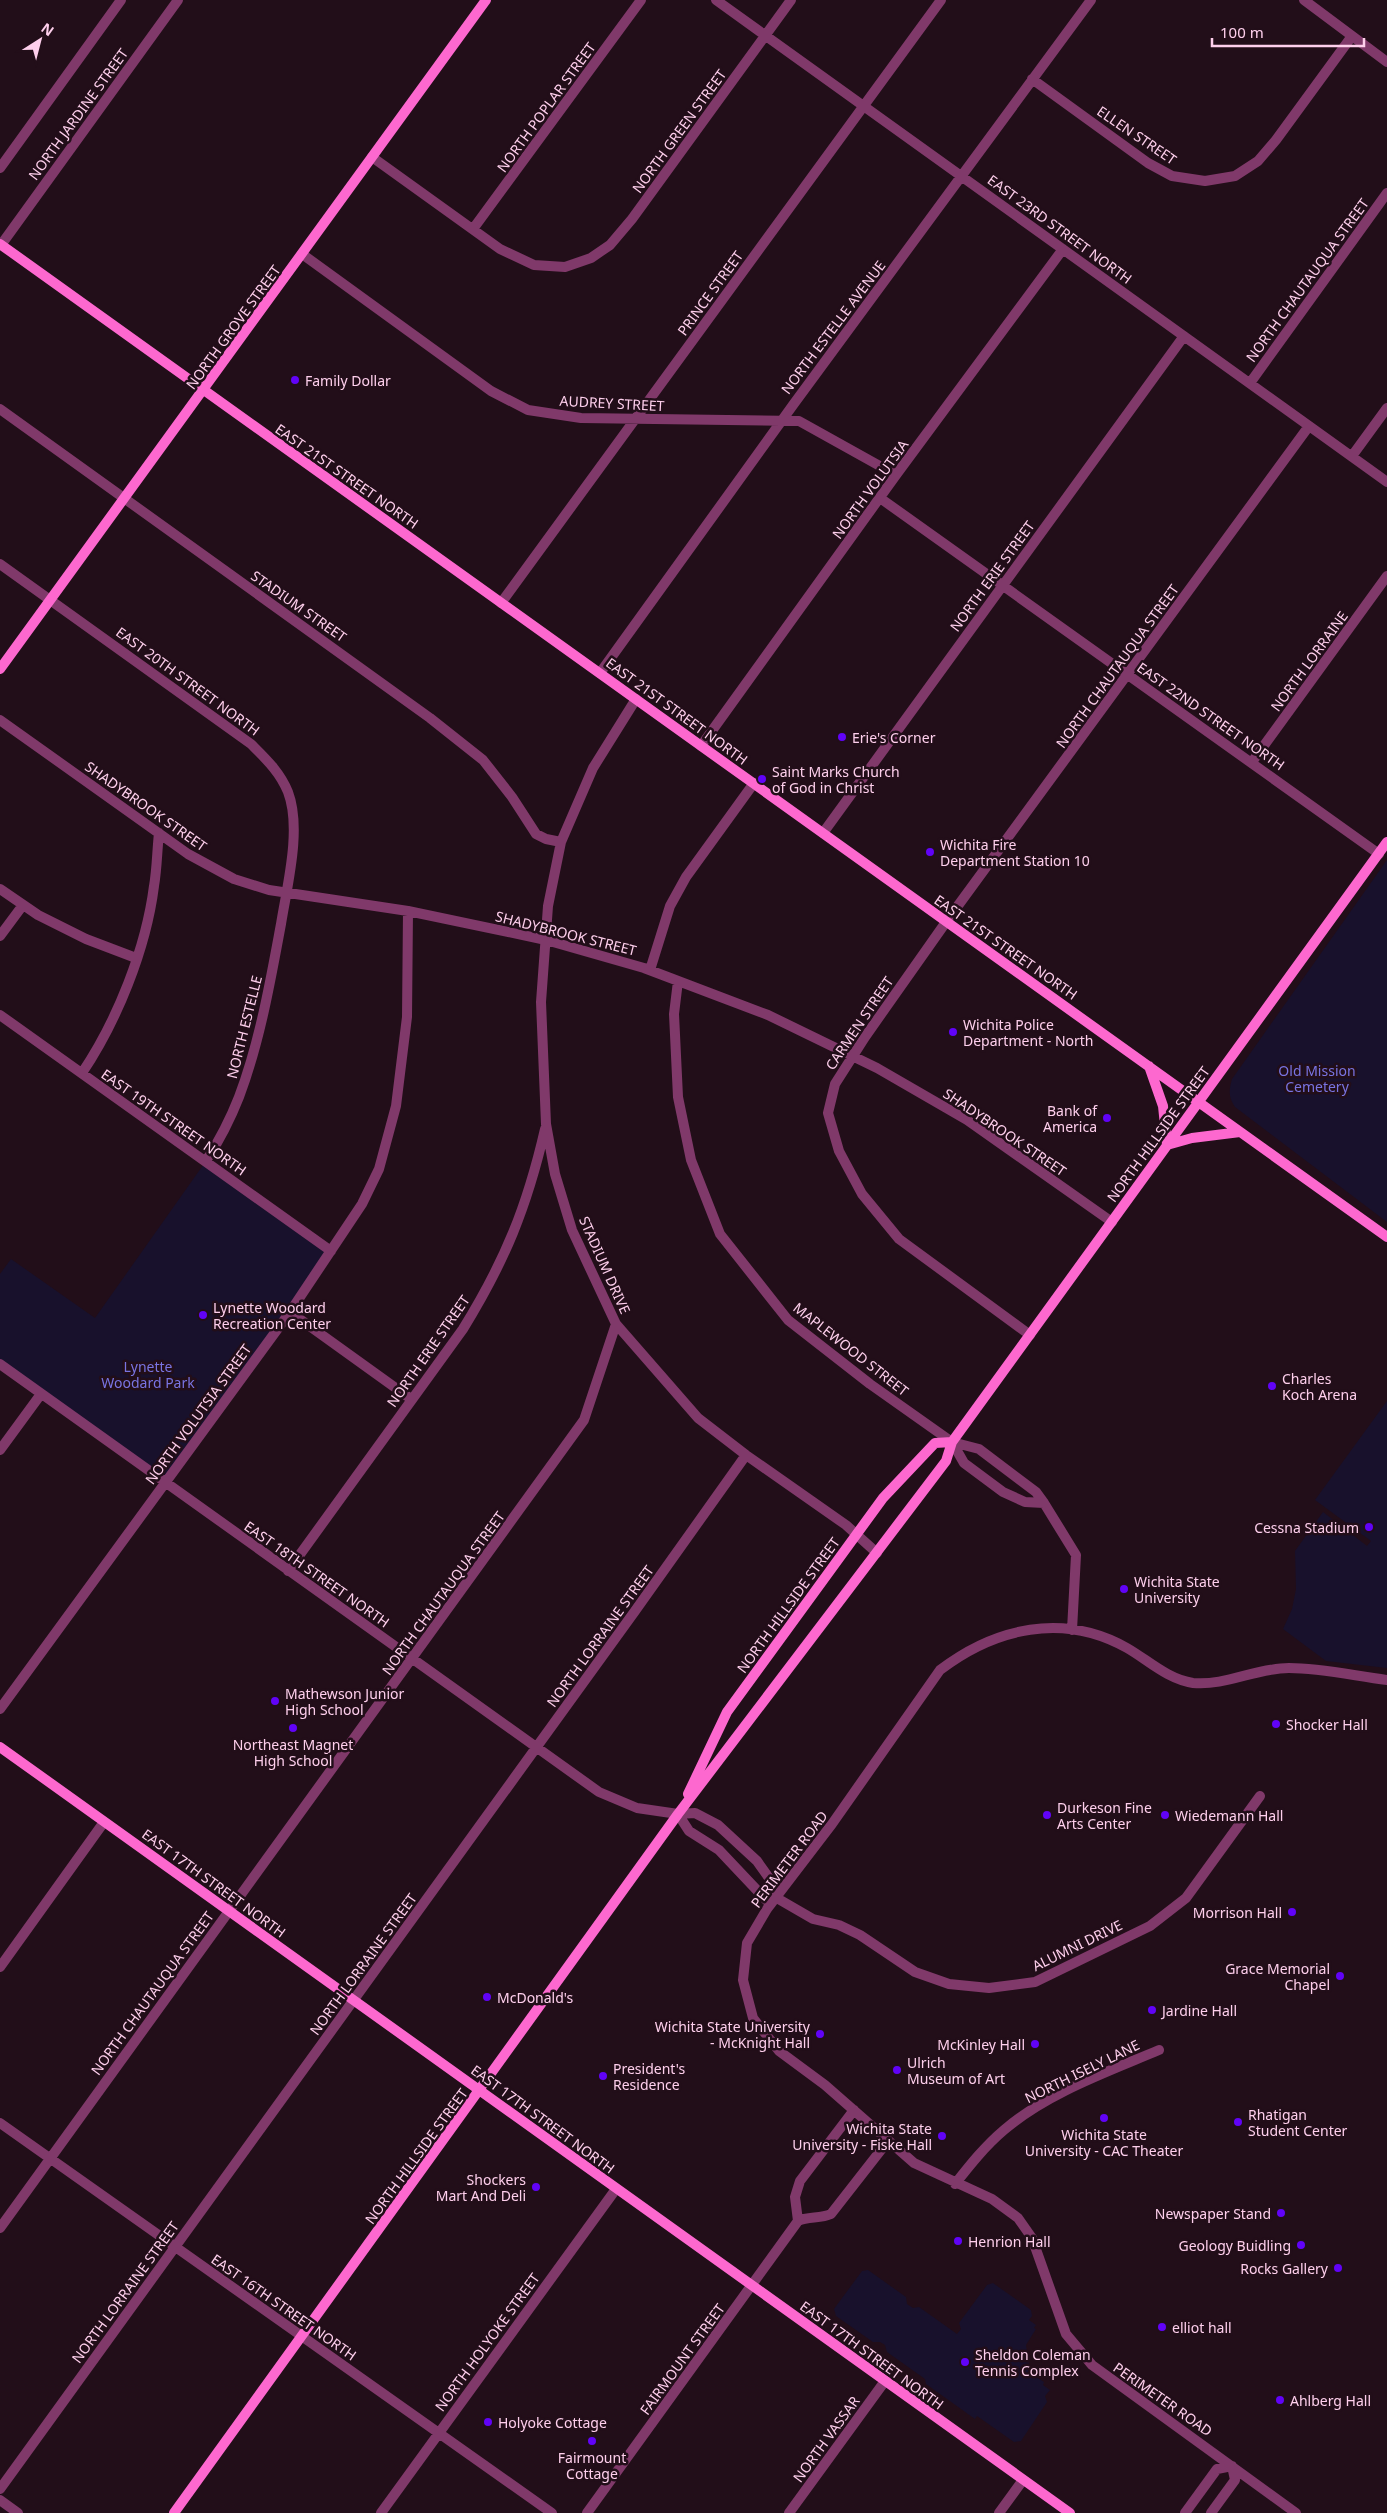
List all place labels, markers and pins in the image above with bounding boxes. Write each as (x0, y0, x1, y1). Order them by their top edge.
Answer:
place label: Family Dollar (305, 371, 391, 390)
marker: Family Dollar (289, 374, 301, 386)
place label: Erie's Corner (852, 728, 936, 747)
marker: Erie's Corner (836, 731, 848, 743)
place label: Saint Marks Church of God in Christ (772, 762, 900, 797)
marker: Saint Marks Church of God in Christ (756, 773, 768, 785)
place label: Wichita Fire Department Station 10 (940, 835, 1090, 870)
marker: Wichita Fire Department Station 10 (924, 846, 936, 858)
place label: Wichita Police Department - North (963, 1015, 1094, 1050)
marker: Wichita Police Department - North (947, 1026, 959, 1038)
place label: Bank of America (1043, 1101, 1098, 1136)
marker: Bank of America (1101, 1112, 1113, 1124)
place label: Lynette Woodard Recreation Center (213, 1298, 331, 1333)
marker: Lynette Woodard Recreation Center (197, 1309, 209, 1321)
place label: Charles Koch Arena (1282, 1369, 1357, 1404)
marker: Charles Koch Arena (1266, 1380, 1278, 1392)
place label: Cessna Stadium (1254, 1518, 1359, 1537)
marker: Cessna Stadium (1363, 1521, 1375, 1533)
place label: Wichita State University (1134, 1572, 1220, 1607)
marker: Wichita State University (1118, 1583, 1130, 1595)
place label: Mathewson Junior High School (285, 1684, 405, 1719)
marker: Mathewson Junior High School (269, 1695, 281, 1707)
place label: Shocker Hall (1286, 1715, 1368, 1734)
marker: Shocker Hall (1270, 1718, 1282, 1730)
marker: Northeast Magnet High School (287, 1722, 299, 1734)
place label: Northeast Magnet High School (233, 1735, 353, 1770)
place label: Durkeson Fine Arts Center (1057, 1798, 1152, 1833)
place label: Wiedemann Hall (1175, 1806, 1283, 1825)
marker: Durkeson Fine Arts Center (1041, 1809, 1053, 1821)
marker: Wiedemann Hall (1159, 1809, 1171, 1821)
place label: Morrison Hall (1193, 1903, 1282, 1922)
marker: Morrison Hall (1286, 1906, 1298, 1918)
place label: Grace Memorial Chapel (1225, 1959, 1330, 1994)
marker: Grace Memorial Chapel (1334, 1970, 1346, 1982)
place label: McDonald's (497, 1988, 574, 2007)
marker: McDonald's (481, 1991, 493, 2003)
place label: Jardine Hall (1160, 2001, 1237, 2020)
marker: Jardine Hall (1146, 2004, 1158, 2016)
place label: Wichita State University - McKnight Hall (655, 2017, 811, 2052)
marker: Wichita State University - McKnight Hall (814, 2028, 826, 2040)
place label: McKinley Hall (937, 2035, 1025, 2054)
marker: McKinley Hall (1029, 2038, 1041, 2050)
place label: Ulrich Museum of Art (907, 2053, 1005, 2088)
place label: President's Residence (613, 2059, 685, 2094)
marker: Ulrich Museum of Art (891, 2064, 903, 2076)
marker: President's Residence (597, 2070, 609, 2082)
place label: Rhatigan Student Center (1248, 2105, 1348, 2140)
marker: Wichita State University - CAC Theater (1098, 2112, 1110, 2124)
marker: Rhatigan Student Center (1232, 2116, 1244, 2128)
place label: Wichita State University - Fiske Hall (792, 2119, 932, 2154)
place label: Wichita State University - CAC Theater (1025, 2125, 1183, 2160)
marker: Wichita State University - Fiske Hall (936, 2130, 948, 2142)
place label: Shockers Mart And Deli (436, 2170, 526, 2205)
marker: Shockers Mart And Deli (530, 2181, 542, 2193)
place label: Newspaper Stand (1155, 2204, 1271, 2223)
marker: Newspaper Stand (1275, 2207, 1287, 2219)
place label: Henrion Hall (968, 2232, 1051, 2251)
marker: Henrion Hall (952, 2235, 964, 2247)
place label: Geology Buidling (1179, 2236, 1291, 2255)
marker: Geology Buidling (1295, 2239, 1307, 2251)
place label: Rocks Gallery (1240, 2259, 1329, 2278)
marker: Rocks Gallery (1332, 2262, 1344, 2274)
place label: elliot hall (1172, 2318, 1232, 2337)
marker: elliot hall (1156, 2321, 1168, 2333)
place label: Sheldon Coleman Tennis Complex (975, 2345, 1091, 2380)
marker: Sheldon Coleman Tennis Complex (959, 2356, 971, 2368)
place label: Ahlberg Hall (1290, 2391, 1371, 2410)
marker: Ahlberg Hall (1274, 2394, 1286, 2406)
place label: Holyoke Cottage (498, 2413, 607, 2432)
marker: Holyoke Cottage (482, 2416, 494, 2428)
marker: Fairmount Cottage (586, 2435, 598, 2447)
place label: Fairmount Cottage (558, 2448, 626, 2483)

